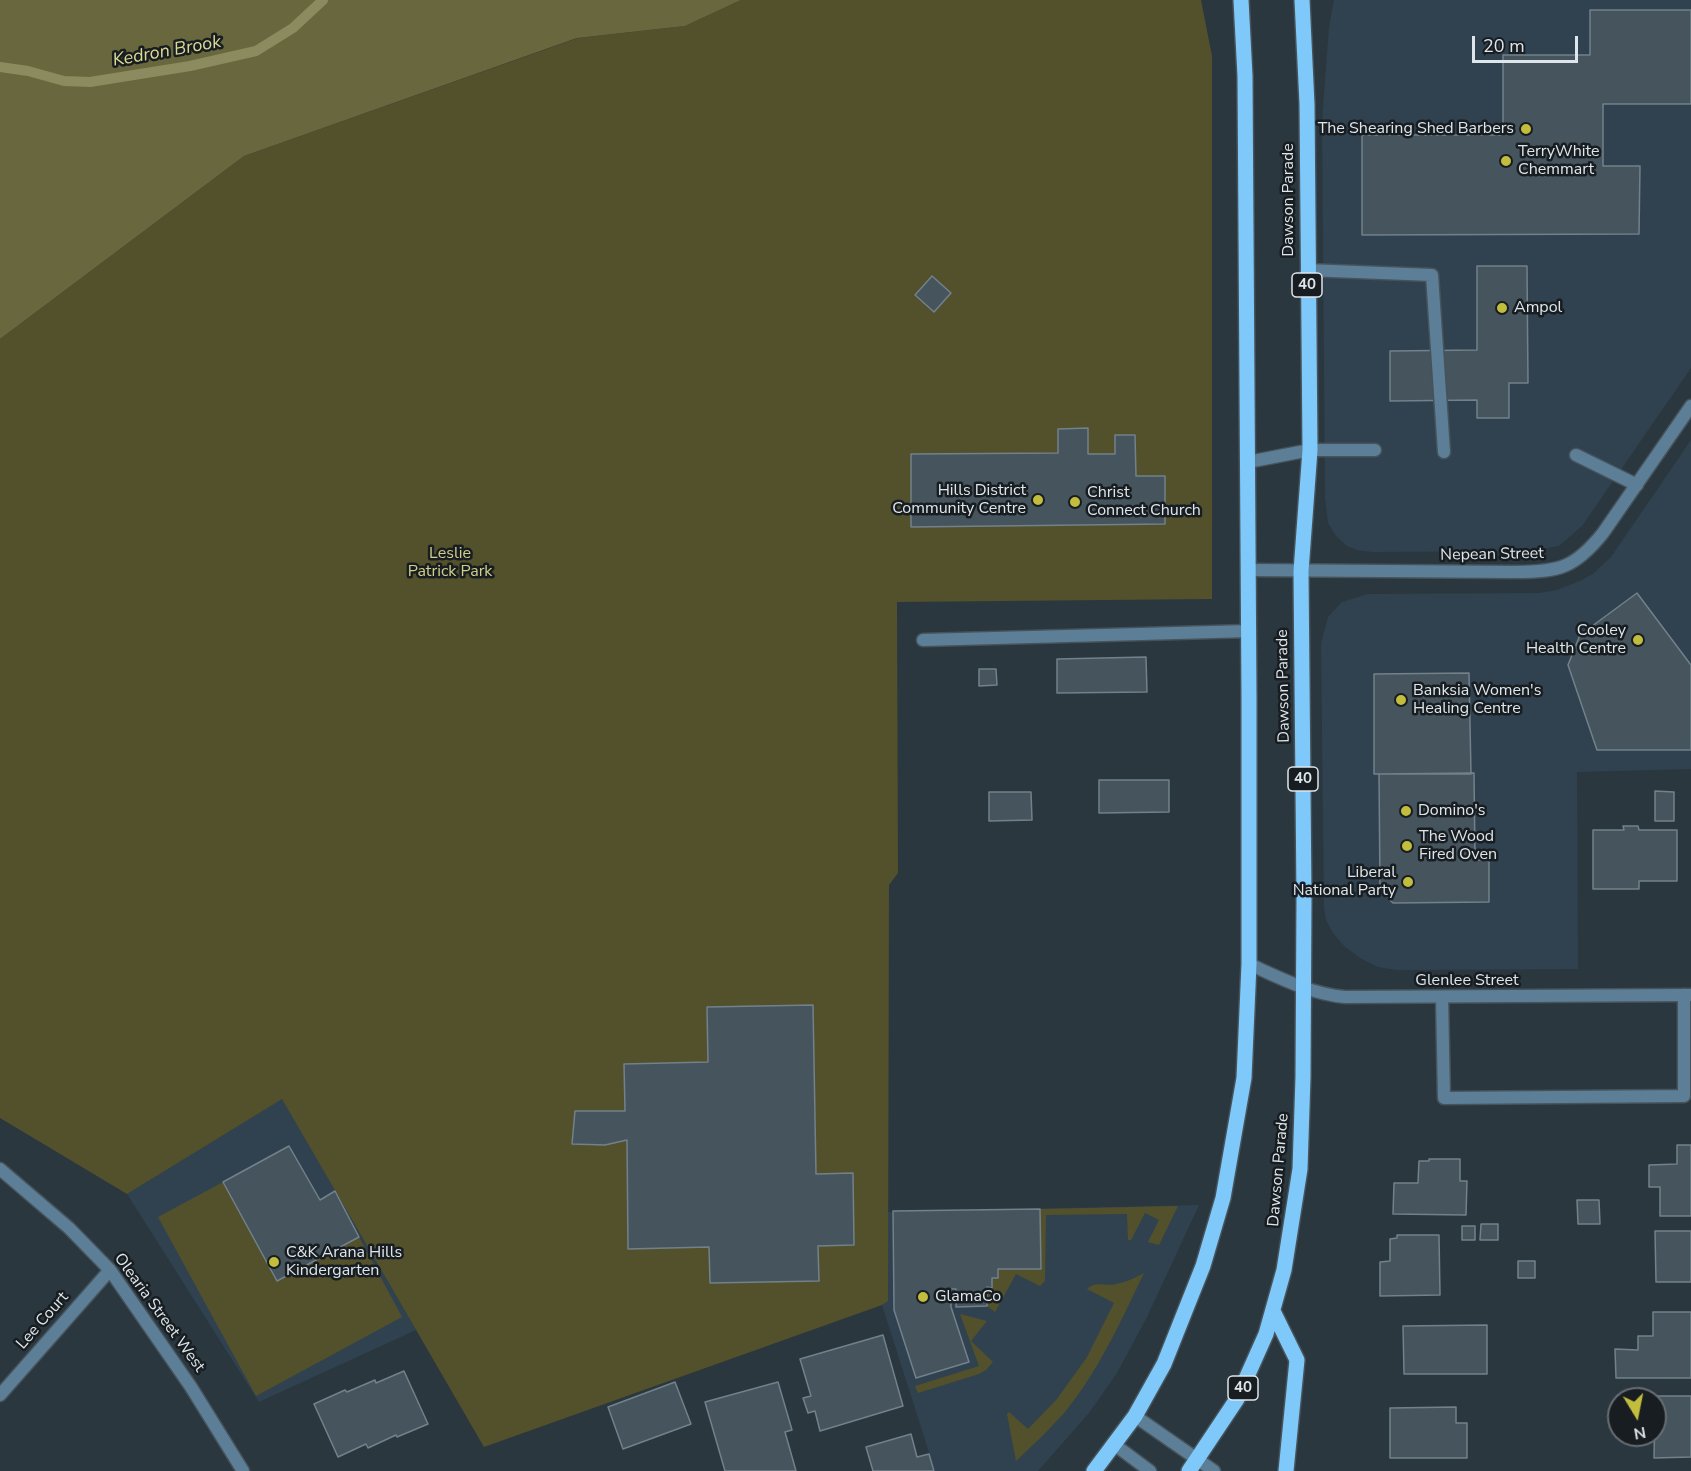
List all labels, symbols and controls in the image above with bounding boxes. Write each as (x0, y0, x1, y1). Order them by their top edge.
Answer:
scale bar (1475, 24, 1582, 62)
water label: Kedron Brook (111, 32, 223, 72)
text: 20 m (1483, 34, 1525, 58)
place label: The Shearing Shed Barbers (1318, 119, 1514, 139)
marker: The Shearing Shed Barbers (1519, 122, 1533, 136)
place label: TerryWhite Chemmart (1518, 142, 1600, 180)
street label: Dawson Parade (1279, 143, 1299, 257)
marker: TerryWhite Chemmart (1499, 154, 1513, 168)
road number: 40 (1292, 273, 1322, 297)
place label: Ampol (1514, 298, 1562, 318)
marker: Ampol (1495, 301, 1509, 315)
place label: Hills District Community Centre (892, 481, 1026, 519)
place label: Christ Connect Church (1087, 483, 1201, 521)
marker: Hills District Community Centre (1031, 493, 1045, 507)
marker: Christ Connect Church (1068, 495, 1082, 509)
park label: Leslie Patrick Park (408, 544, 492, 582)
street label: Nepean Street (1440, 544, 1544, 566)
place label: Cooley Health Centre (1526, 621, 1626, 659)
street label: Dawson Parade (1273, 629, 1295, 743)
marker: Cooley Health Centre (1631, 633, 1645, 647)
place label: Banksia Women's Healing Centre (1413, 681, 1541, 719)
marker: Banksia Women's Healing Centre (1394, 693, 1408, 707)
road number: 40 (1288, 767, 1318, 791)
place label: Domino's (1418, 801, 1485, 821)
marker: Domino's (1399, 804, 1413, 818)
place label: The Wood Fired Oven (1419, 827, 1497, 865)
marker: The Wood Fired Oven (1400, 839, 1414, 853)
place label: Liberal National Party (1293, 863, 1396, 901)
marker: Liberal National Party (1401, 875, 1415, 889)
street label: Glenlee Street (1415, 971, 1519, 991)
street label: Dawson Parade (1264, 1113, 1294, 1227)
place label: C&K Arana Hills Kindergarten (286, 1243, 402, 1281)
street label: Olearia Street West (109, 1250, 209, 1376)
marker: C&K Arana Hills Kindergarten (267, 1255, 281, 1269)
place label: GlamaCo (935, 1287, 1001, 1307)
street label: Lee Court (13, 1288, 73, 1354)
marker: GlamaCo (916, 1290, 930, 1304)
road number: 40 (1228, 1376, 1258, 1400)
north arrow (1607, 1387, 1667, 1447)
text: N (1632, 1421, 1648, 1445)

